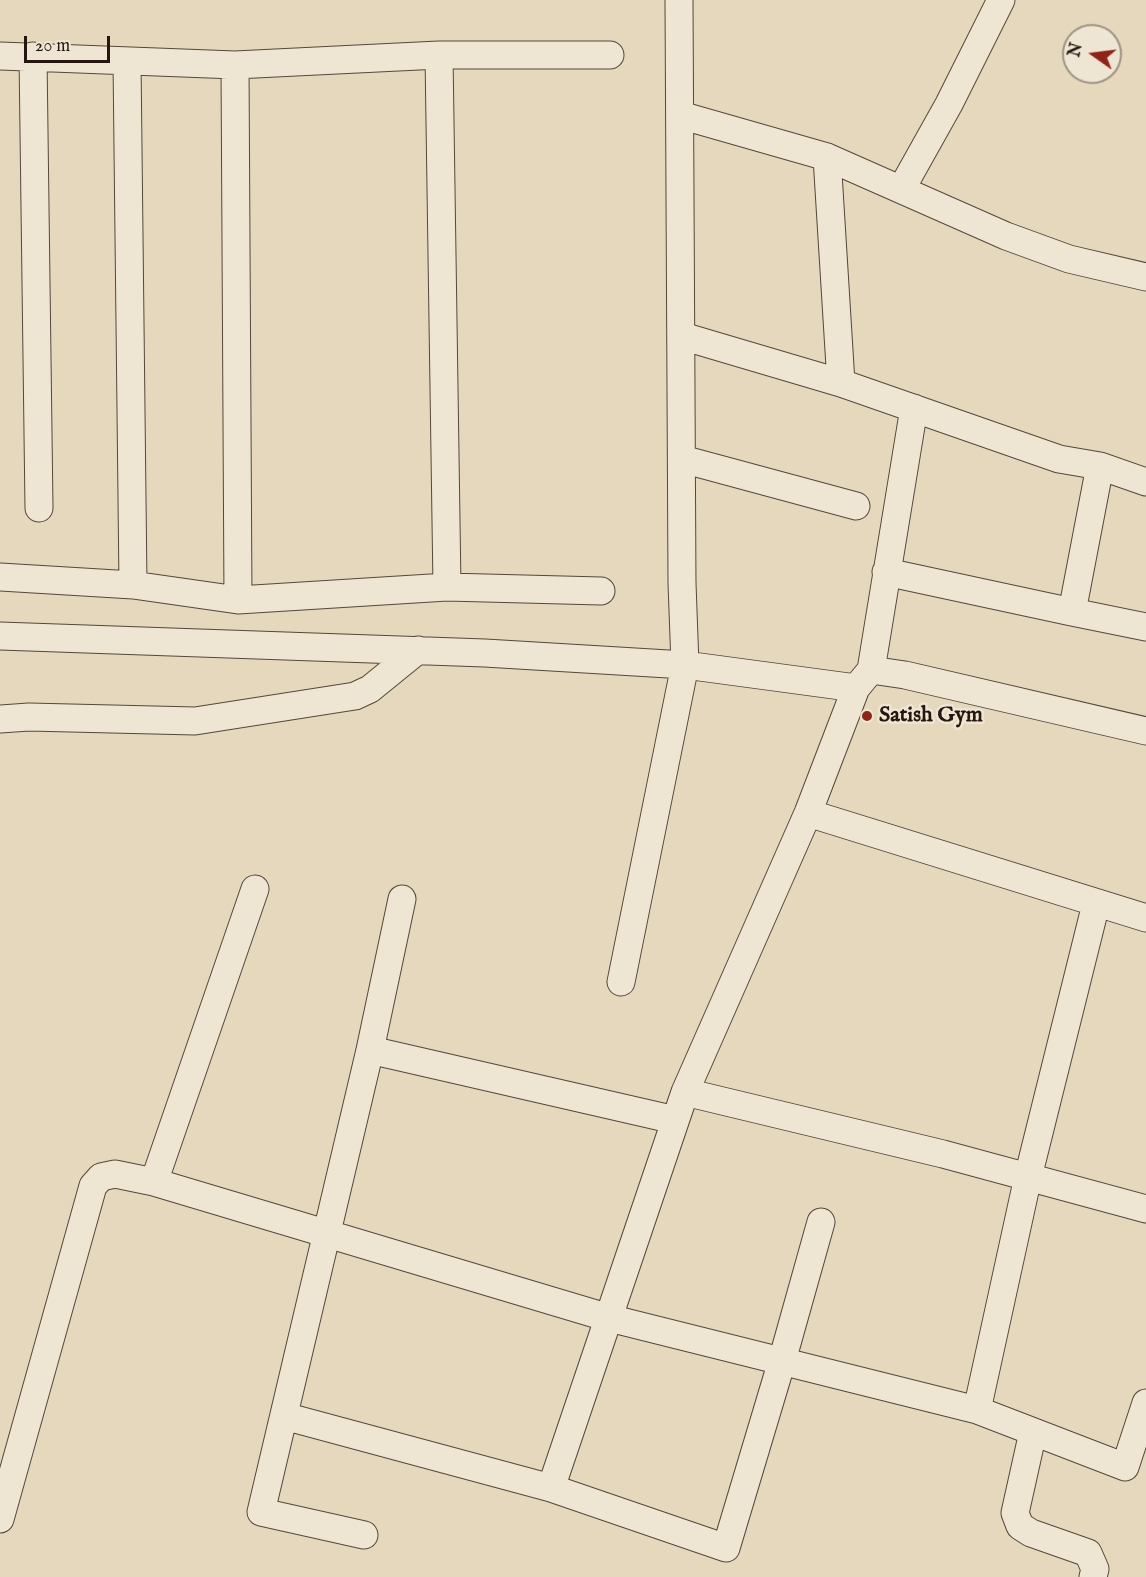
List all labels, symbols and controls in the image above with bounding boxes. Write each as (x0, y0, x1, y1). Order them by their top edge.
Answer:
scale bar (27, 24, 112, 62)
north arrow (1062, 24, 1122, 84)
text: 20 m (35, 35, 70, 58)
text: N (1065, 41, 1088, 59)
place label: Satish Gym (879, 703, 983, 729)
marker: Satish Gym (860, 709, 874, 723)

